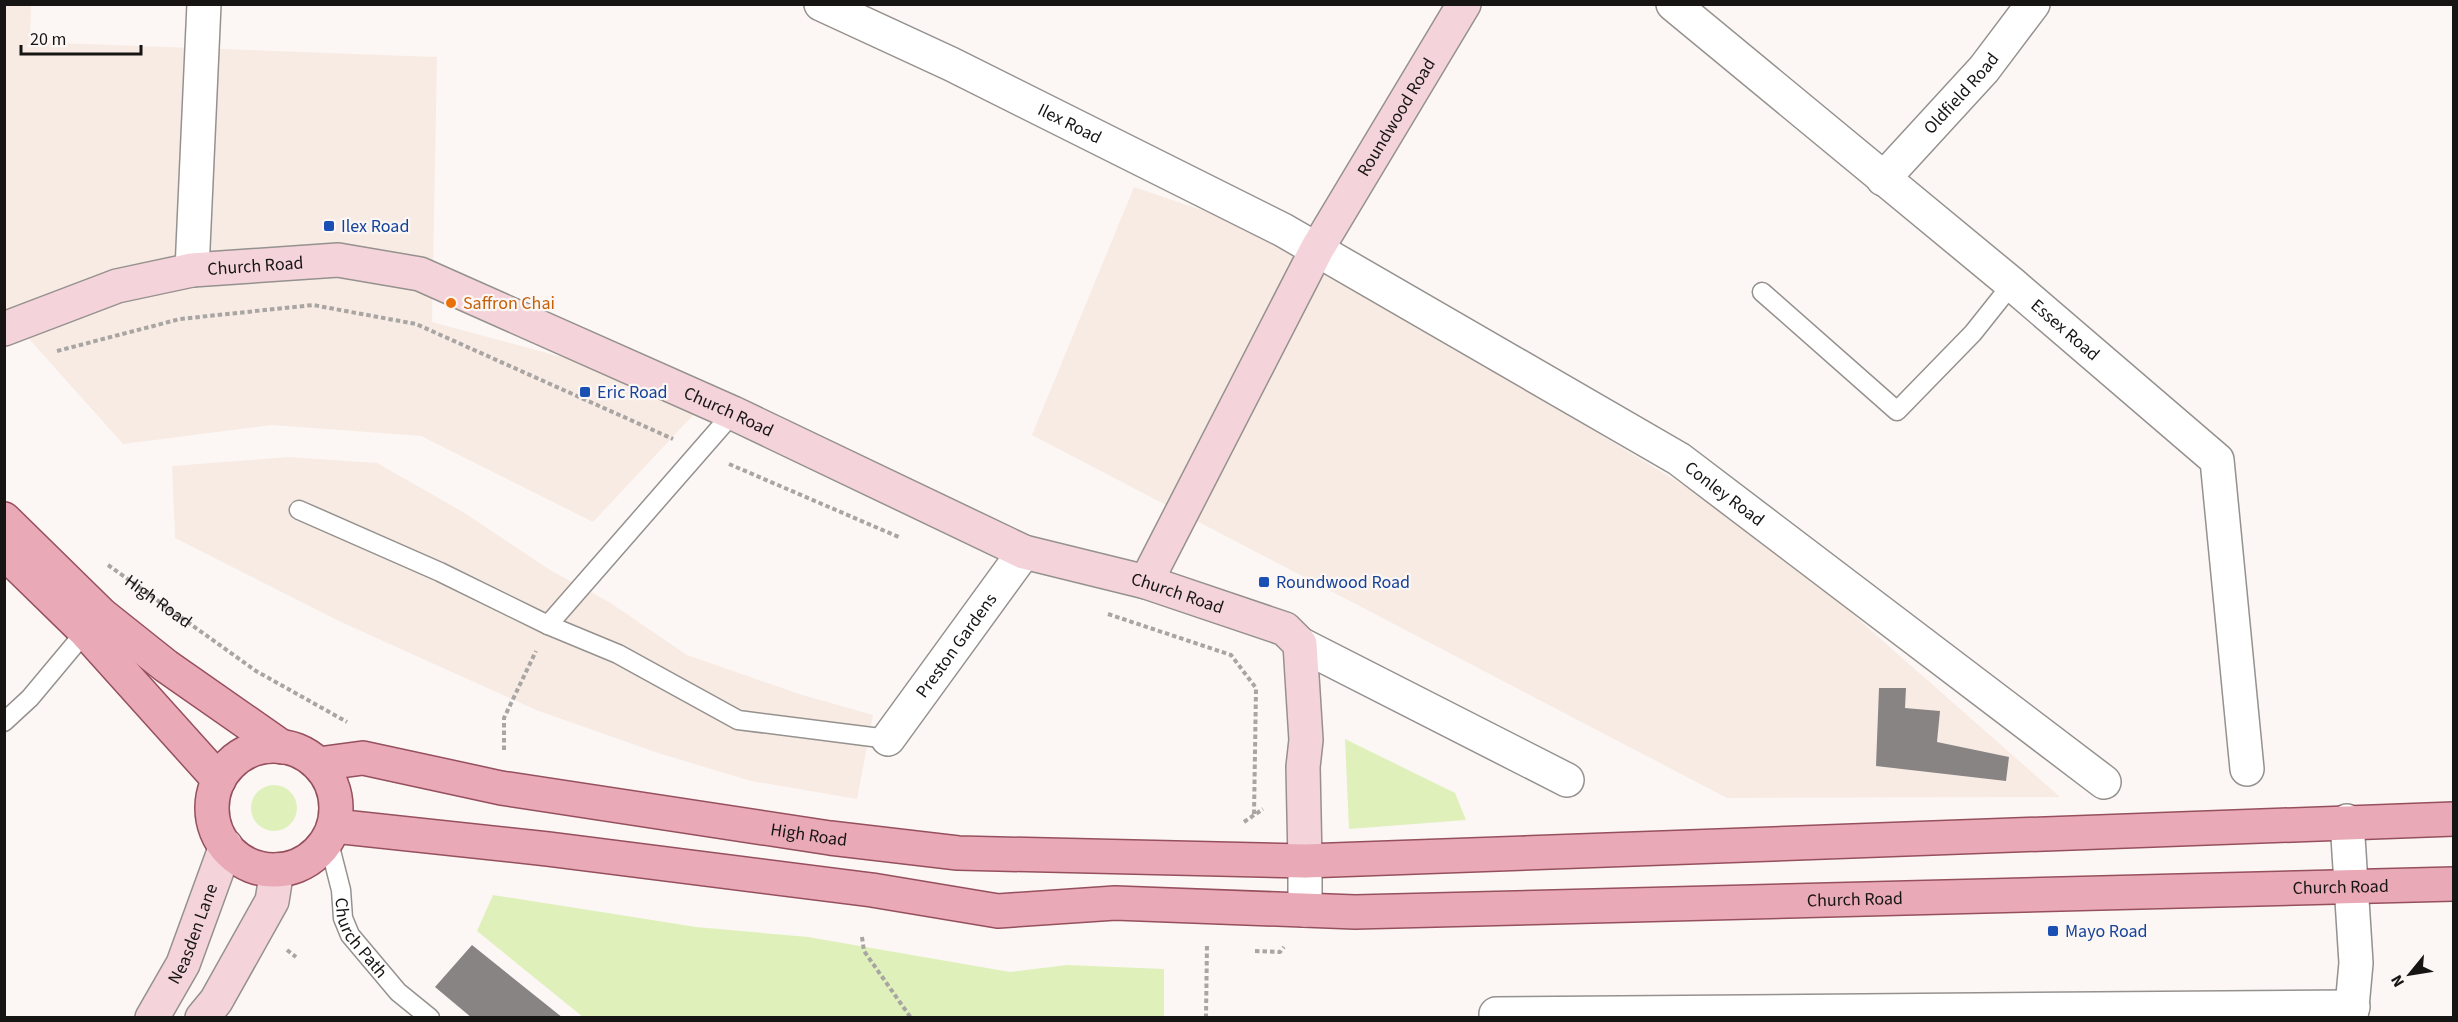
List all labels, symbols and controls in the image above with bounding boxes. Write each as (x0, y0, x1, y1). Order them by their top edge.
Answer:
scale bar (21, 18, 141, 56)
text: 20 m (30, 27, 66, 52)
street label: Oldfield Road (1918, 47, 2005, 140)
street label: Roundwood Road (1351, 53, 1441, 181)
street label: Ilex Road (1034, 97, 1106, 150)
place label: Ilex Road (341, 214, 409, 239)
marker: Ilex Road (322, 219, 336, 233)
street label: Church Road (206, 250, 304, 281)
place label: Saffron Chai (463, 291, 555, 316)
street label: Essex Road (2025, 293, 2105, 367)
marker: Saffron Chai (444, 296, 458, 310)
place label: Eric Road (597, 380, 668, 405)
street label: Church Road (680, 380, 778, 443)
marker: Eric Road (578, 385, 592, 399)
street label: Conley Road (1679, 455, 1770, 532)
street label: Church Road (1129, 566, 1227, 620)
street label: High Road (120, 568, 197, 634)
place label: Roundwood Road (1276, 570, 1410, 595)
marker: Roundwood Road (1257, 575, 1271, 589)
street label: Preston Gardens (910, 588, 1003, 703)
street label: High Road (769, 817, 849, 852)
street label: Church Road (2292, 873, 2389, 901)
street label: Neasden Lane (162, 880, 224, 989)
street label: Church Road (1806, 886, 1903, 913)
street label: Church Path (329, 897, 394, 983)
place label: Mayo Road (2065, 919, 2148, 944)
marker: Mayo Road (2046, 924, 2060, 938)
north arrow (2380, 944, 2440, 1004)
text: N (2386, 971, 2410, 991)

